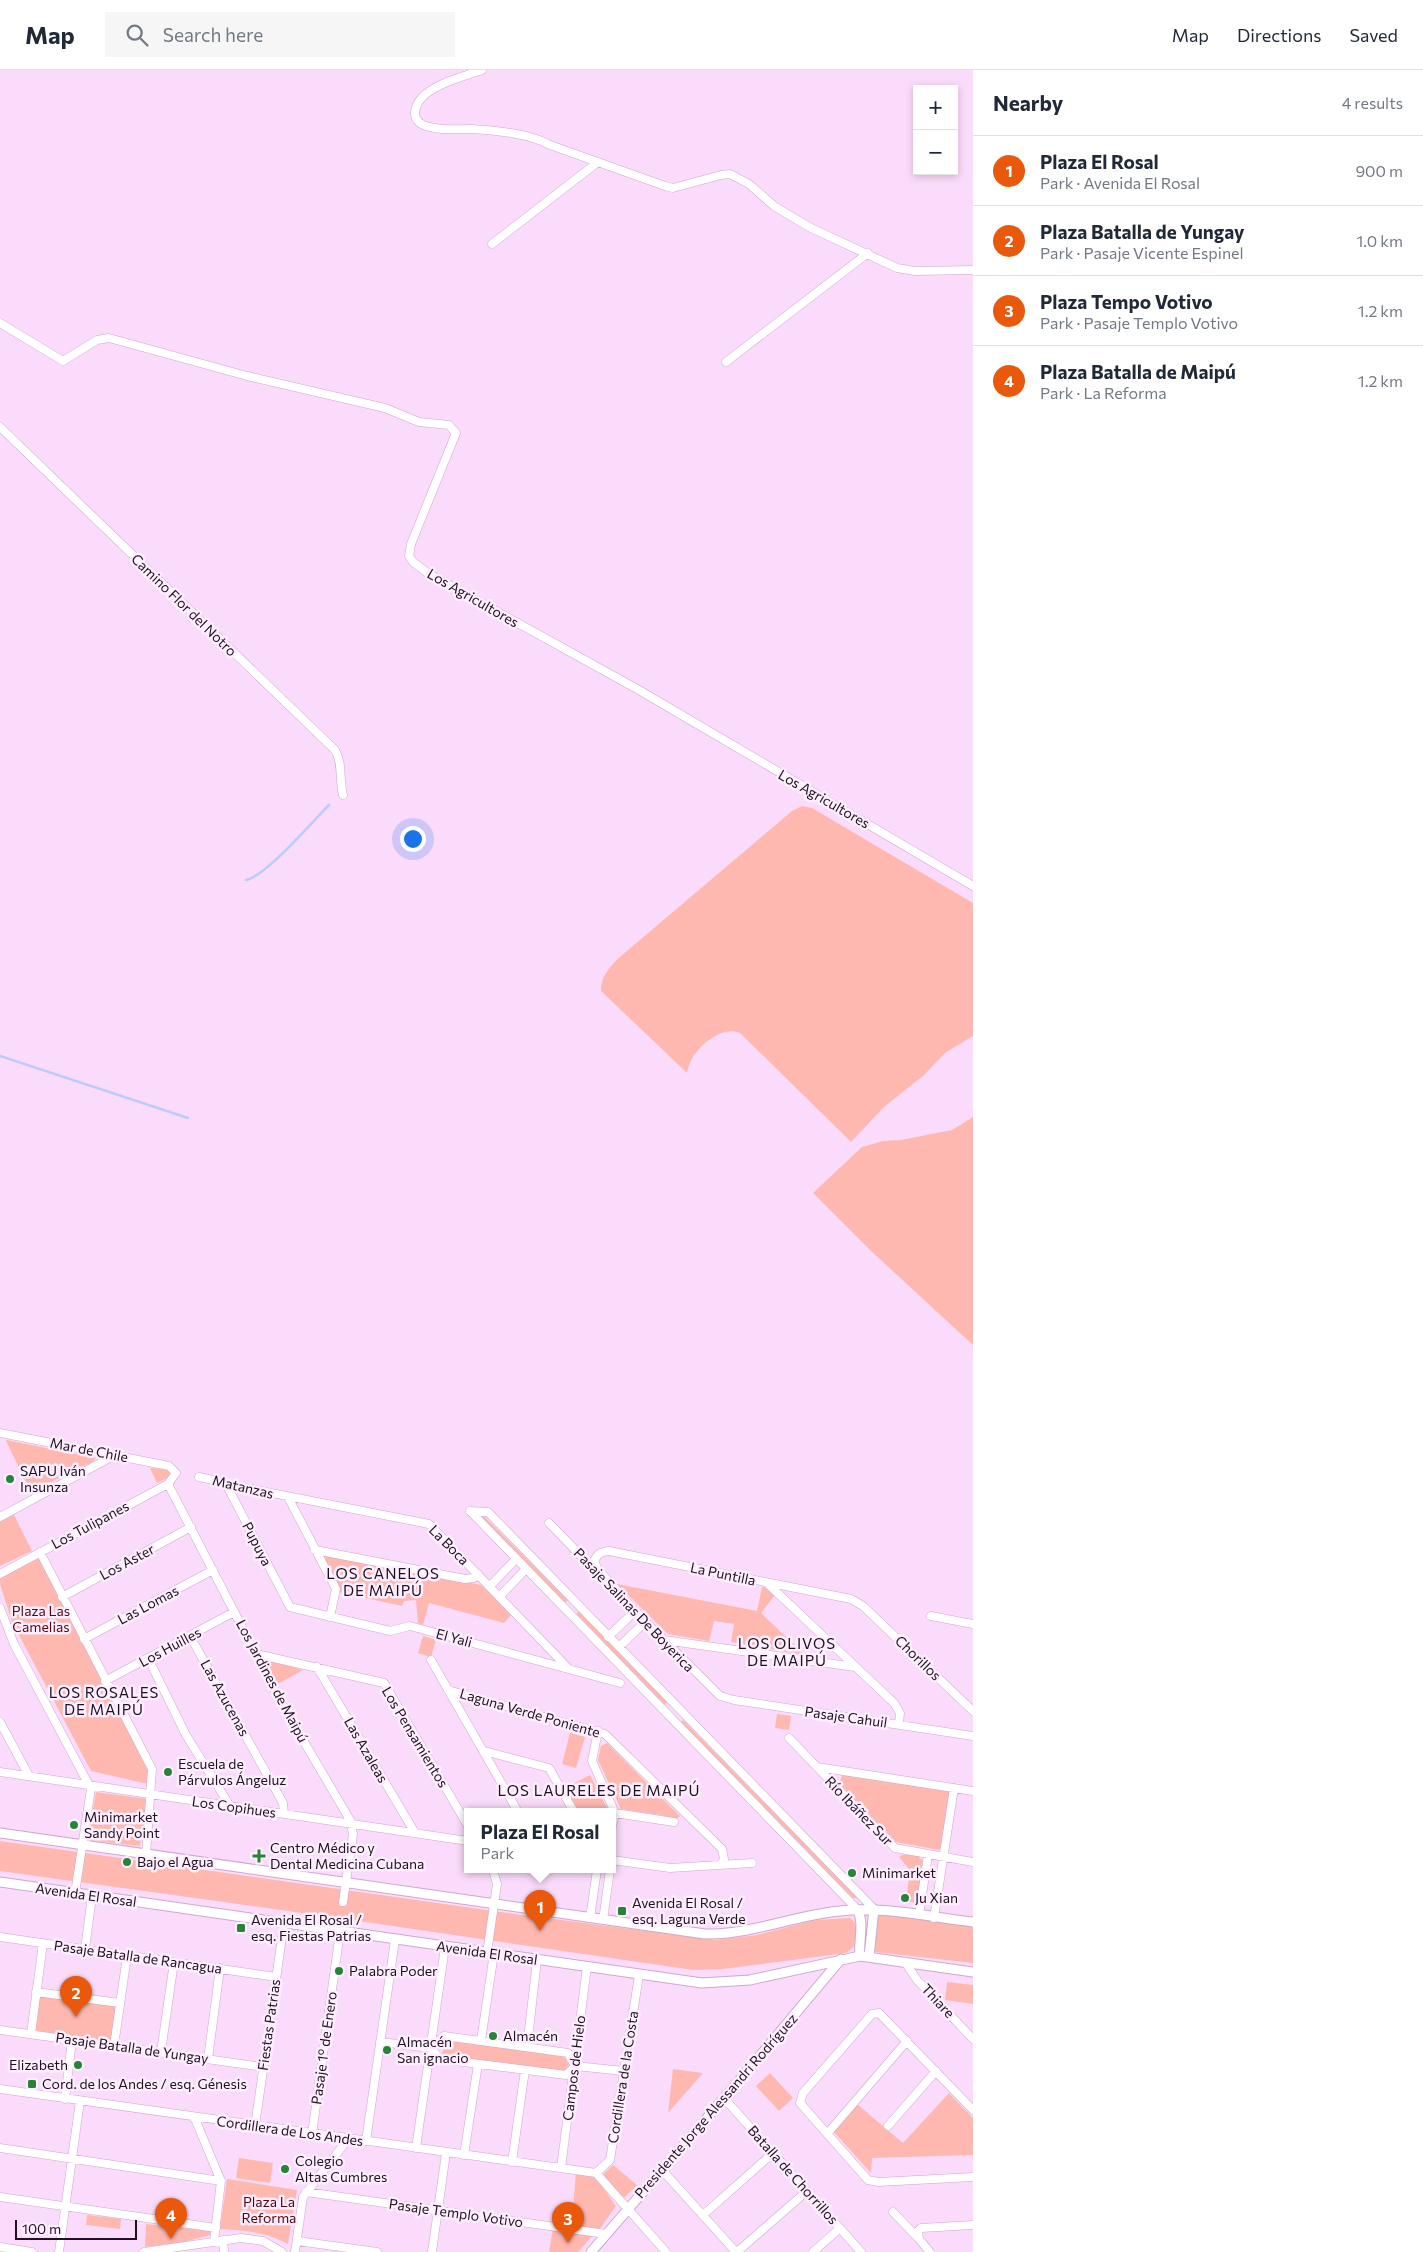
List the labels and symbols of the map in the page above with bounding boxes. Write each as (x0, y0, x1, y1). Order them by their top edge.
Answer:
street label: Camino Flor del Notro (128, 550, 241, 659)
street label: Los Agricultores (424, 564, 522, 631)
street label: Los Agricultores (775, 765, 873, 832)
your location (400, 826, 426, 852)
street label: Mar de Chile (49, 1434, 130, 1465)
place label: SAPU Iván Insunza (20, 1462, 86, 1495)
street label: Matanzas (211, 1471, 275, 1502)
marker: SAPU Iván Insunza (4, 1473, 16, 1485)
street label: Los Tulipanes (48, 1497, 131, 1552)
street label: Pupuya (239, 1519, 276, 1569)
street label: La Boca (426, 1521, 473, 1568)
street label: Los Aster (96, 1540, 158, 1583)
street label: Pasaje Salinas De Boyerica (571, 1544, 698, 1675)
street label: La Puntilla (689, 1558, 757, 1589)
district label: LOS CANELOS DE MAIPÚ (326, 1564, 440, 1599)
street label: Las Lomas (114, 1581, 181, 1628)
park label: Plaza Las Camelias (12, 1602, 70, 1635)
street label: Los Jardines de Maipú (233, 1616, 312, 1745)
street label: Los Huilles (136, 1623, 204, 1670)
street label: El Yali (434, 1625, 474, 1650)
street label: Chorillos (892, 1632, 945, 1684)
district label: LOS OLIVOS DE MAIPÚ (738, 1634, 836, 1669)
street label: Las Azucenas (197, 1657, 253, 1739)
district label: LOS ROSALES DE MAIPÚ (49, 1683, 159, 1718)
street label: Los Pensamientos (379, 1683, 452, 1790)
street label: Laguna Verde Poniente (458, 1684, 602, 1741)
street label: Pasaje Cahuil (804, 1702, 889, 1731)
street label: Las Azaleas (341, 1714, 392, 1786)
place label: Escuela de Párvulos Ángeluz (178, 1755, 286, 1788)
marker: Escuela de Párvulos Ángeluz (162, 1766, 174, 1778)
street label: Río Ibáñez Sur (822, 1772, 897, 1849)
district label: LOS LAURELES DE MAIPÚ (498, 1780, 700, 1799)
street label: Los Copihues (191, 1792, 277, 1821)
place label: Minimarket Sandy Point (84, 1808, 160, 1841)
marker: Minimarket Sandy Point (68, 1819, 80, 1831)
place label: Centro Médico y Dental Medicina Cubana (270, 1839, 424, 1872)
marker: Centro Médico y Dental Medicina Cubana (252, 1849, 266, 1863)
place label: Bajo el Agua (137, 1853, 214, 1870)
marker: Bajo el Agua (121, 1856, 133, 1868)
place label: Minimarket (862, 1864, 936, 1881)
marker: Minimarket (846, 1867, 858, 1879)
street label: Avenida El Rosal (34, 1879, 138, 1910)
place label: Ju Xian (915, 1889, 958, 1906)
pin: 1 (524, 1890, 556, 1931)
marker: Ju Xian (899, 1892, 911, 1904)
place label: Avenida El Rosal / esq. Laguna Verde (632, 1894, 746, 1927)
marker: Avenida El Rosal / esq. Laguna Verde (616, 1905, 628, 1917)
place label: Avenida El Rosal / esq. Fiestas Patrias (251, 1911, 371, 1944)
marker: Avenida El Rosal / esq. Fiestas Patrias (235, 1922, 247, 1934)
street label: Pasaje Batalla de Rancagua (53, 1936, 223, 1977)
street label: Avenida El Rosal (435, 1937, 539, 1968)
place label: Palabra Poder (349, 1962, 438, 1979)
marker: Palabra Poder (333, 1965, 345, 1977)
pin: 2 (60, 1976, 92, 2017)
street label: Fiestas Patrias (254, 1978, 283, 2072)
street label: Thiare (918, 1980, 958, 2021)
street label: Pasaje 1º de Enero (307, 1990, 340, 2106)
street label: Cordillera de la Costa (604, 2009, 641, 2144)
street label: Presidente Jorge Alessandri Rodríguez (631, 2010, 801, 2202)
street label: Campos de Hielo (559, 2014, 588, 2122)
place label: Almacén (503, 2027, 558, 2044)
street label: Pasaje Batalla de Yungay (55, 2028, 210, 2067)
marker: Almacén (487, 2030, 499, 2042)
place label: Almacén San ignacio (397, 2033, 469, 2066)
marker: Almacén San ignacio (381, 2044, 393, 2056)
place label: Elizabeth (9, 2056, 68, 2073)
marker: Elizabeth (72, 2059, 84, 2071)
place label: Cord. de los Andes / esq. Génesis (42, 2075, 247, 2092)
marker: Cord. de los Andes / esq. Génesis (26, 2078, 38, 2090)
street label: Cordillera de Los Andes (216, 2112, 364, 2149)
street label: Batalla de Chorrillos (745, 2122, 842, 2228)
place label: Colegio Altas Cumbres (295, 2152, 387, 2185)
marker: Colegio Altas Cumbres (279, 2163, 291, 2175)
park label: Plaza La Reforma (242, 2193, 296, 2226)
street label: Pasaje Templo Votivo (388, 2195, 524, 2230)
pin: 4 (155, 2198, 187, 2239)
pin: 3 (552, 2202, 584, 2243)
scale bar (15, 2217, 138, 2240)

